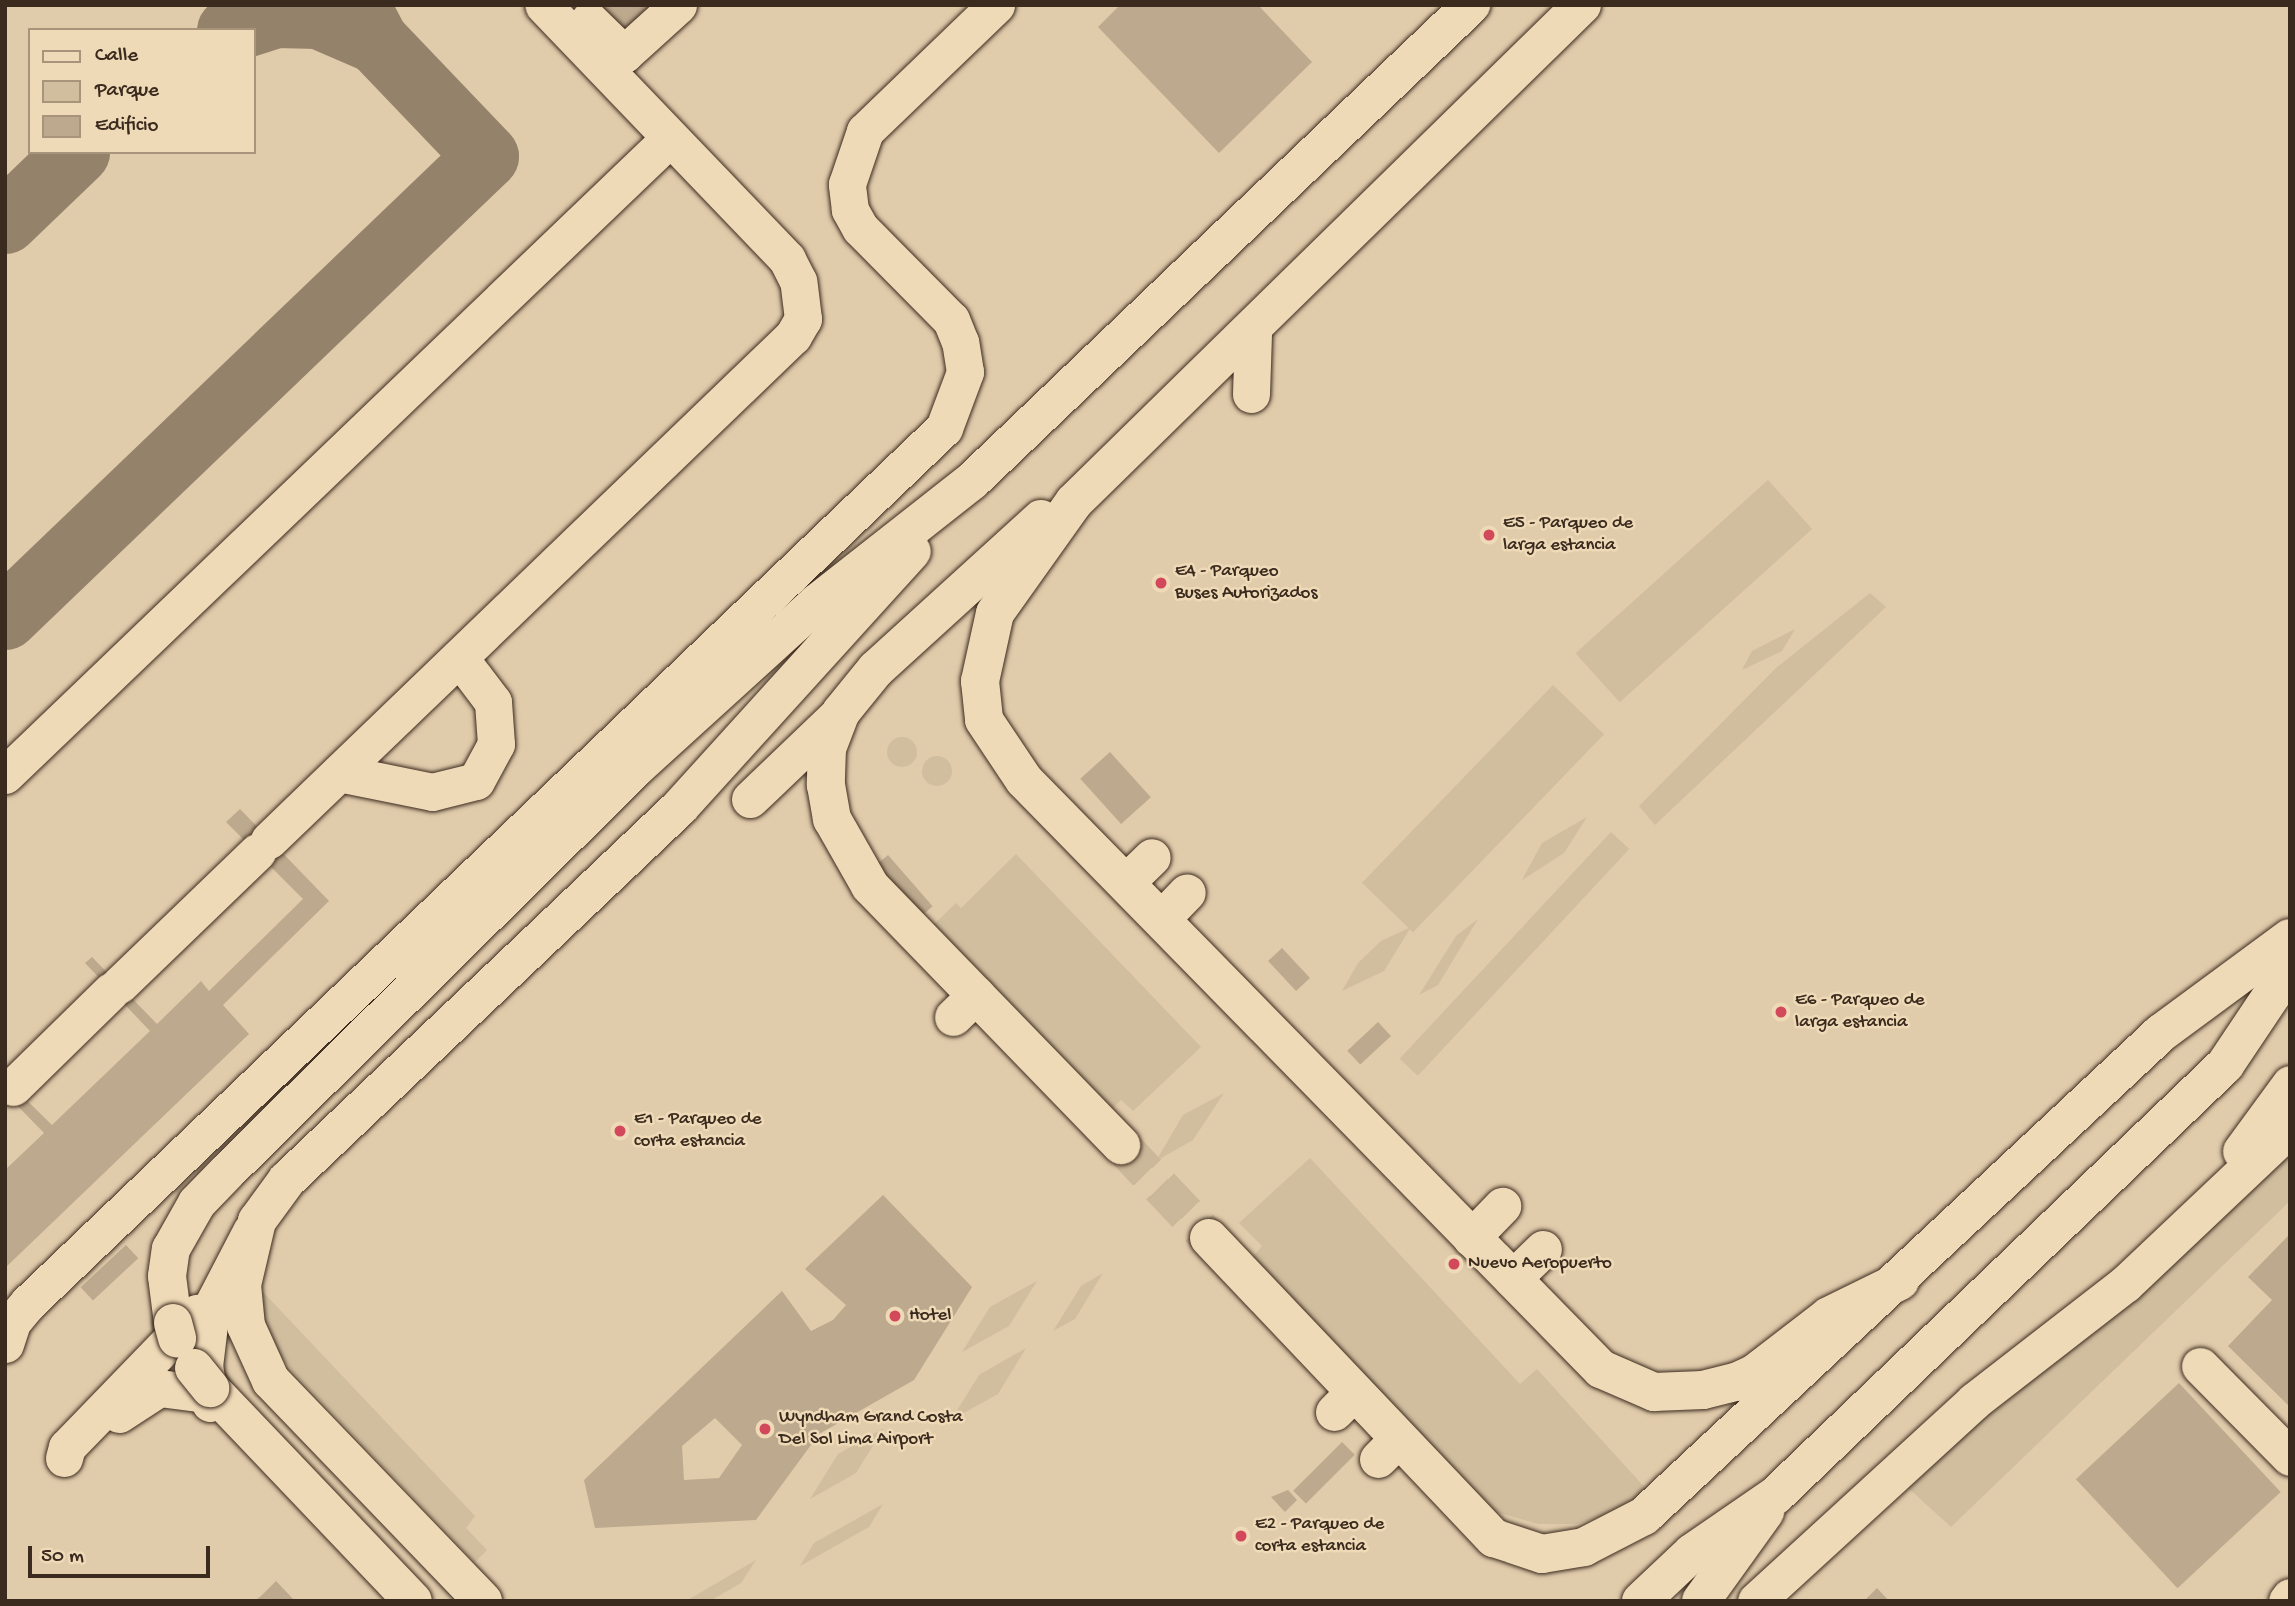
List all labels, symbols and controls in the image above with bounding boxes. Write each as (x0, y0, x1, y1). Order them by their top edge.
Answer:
legend (28, 28, 256, 154)
text: Calle (95, 44, 138, 69)
text: Parque (95, 79, 159, 104)
text: Edificio (95, 114, 159, 139)
place label: E5 - Parqueo de larga estancia (1503, 513, 1633, 557)
marker: E5 - Parqueo de larga estancia (1481, 527, 1497, 543)
place label: E4 - Parqueo Buses Autorizados (1175, 561, 1317, 605)
marker: E4 - Parqueo Buses Autorizados (1153, 575, 1169, 591)
place label: E6 - Parqueo de larga estancia (1795, 990, 1925, 1034)
marker: E6 - Parqueo de larga estancia (1773, 1004, 1789, 1020)
place label: E1 - Parqueo de corta estancia (634, 1109, 762, 1153)
marker: E1 - Parqueo de corta estancia (612, 1123, 628, 1139)
place label: Nuevo Aeropuerto (1468, 1253, 1612, 1275)
marker: Nuevo Aeropuerto (1446, 1256, 1462, 1272)
place label: Hotel (909, 1305, 951, 1327)
marker: Hotel (887, 1308, 903, 1324)
place label: Wyndham Grand Costa Del Sol Lima Airport (779, 1407, 963, 1451)
marker: Wyndham Grand Costa Del Sol Lima Airport (757, 1421, 773, 1437)
place label: E2 - Parqueo de corta estancia (1255, 1514, 1384, 1558)
marker: E2 - Parqueo de corta estancia (1233, 1528, 1249, 1544)
scale bar (32, 1532, 214, 1576)
text: 50 m (41, 1545, 84, 1570)

